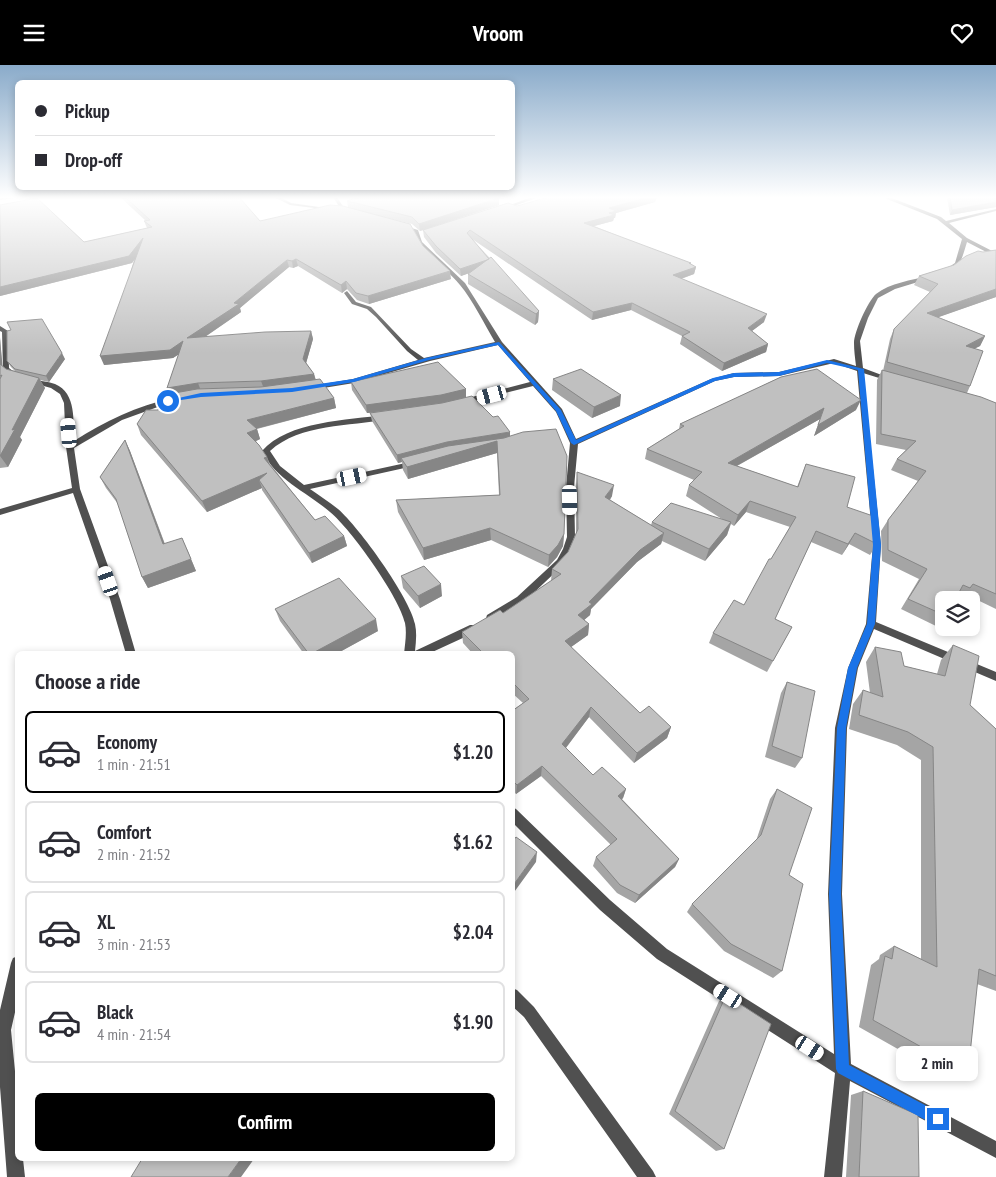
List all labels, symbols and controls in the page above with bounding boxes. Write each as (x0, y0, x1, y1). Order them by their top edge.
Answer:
icon: menu (20, 19, 48, 47)
text: Vroom (473, 19, 523, 47)
icon: heart (948, 19, 976, 47)
text: Pickup (65, 99, 110, 123)
text: Drop-off (65, 148, 122, 172)
car (475, 384, 508, 406)
route start (157, 390, 179, 412)
car (60, 417, 77, 449)
car (335, 467, 368, 487)
car (562, 485, 577, 515)
car (96, 564, 119, 598)
map controls (935, 591, 980, 636)
button: layers (935, 591, 980, 636)
text: Choose a ride (35, 667, 140, 695)
icon: car (37, 730, 82, 775)
text: Economy (97, 730, 157, 754)
text: $1.20 (453, 740, 493, 764)
text: 1 min · 21:51 (97, 754, 171, 774)
icon: car (37, 820, 82, 865)
text: Comfort (97, 820, 151, 844)
text: $1.62 (453, 830, 493, 854)
text: 2 min · 21:52 (97, 844, 171, 864)
icon: car (37, 910, 82, 955)
text: XL (97, 910, 115, 934)
text: $2.04 (453, 920, 493, 944)
text: 3 min · 21:53 (97, 934, 171, 954)
car (711, 982, 744, 1010)
icon: car (37, 1000, 82, 1045)
text: Black (97, 1000, 133, 1024)
text: $1.90 (453, 1010, 493, 1034)
text: 4 min · 21:54 (97, 1024, 171, 1044)
car (793, 1034, 826, 1062)
callout: 2 min (897, 1047, 979, 1081)
text: 2 min (921, 1053, 953, 1073)
button: Confirm (35, 1093, 495, 1151)
route end (927, 1108, 949, 1130)

